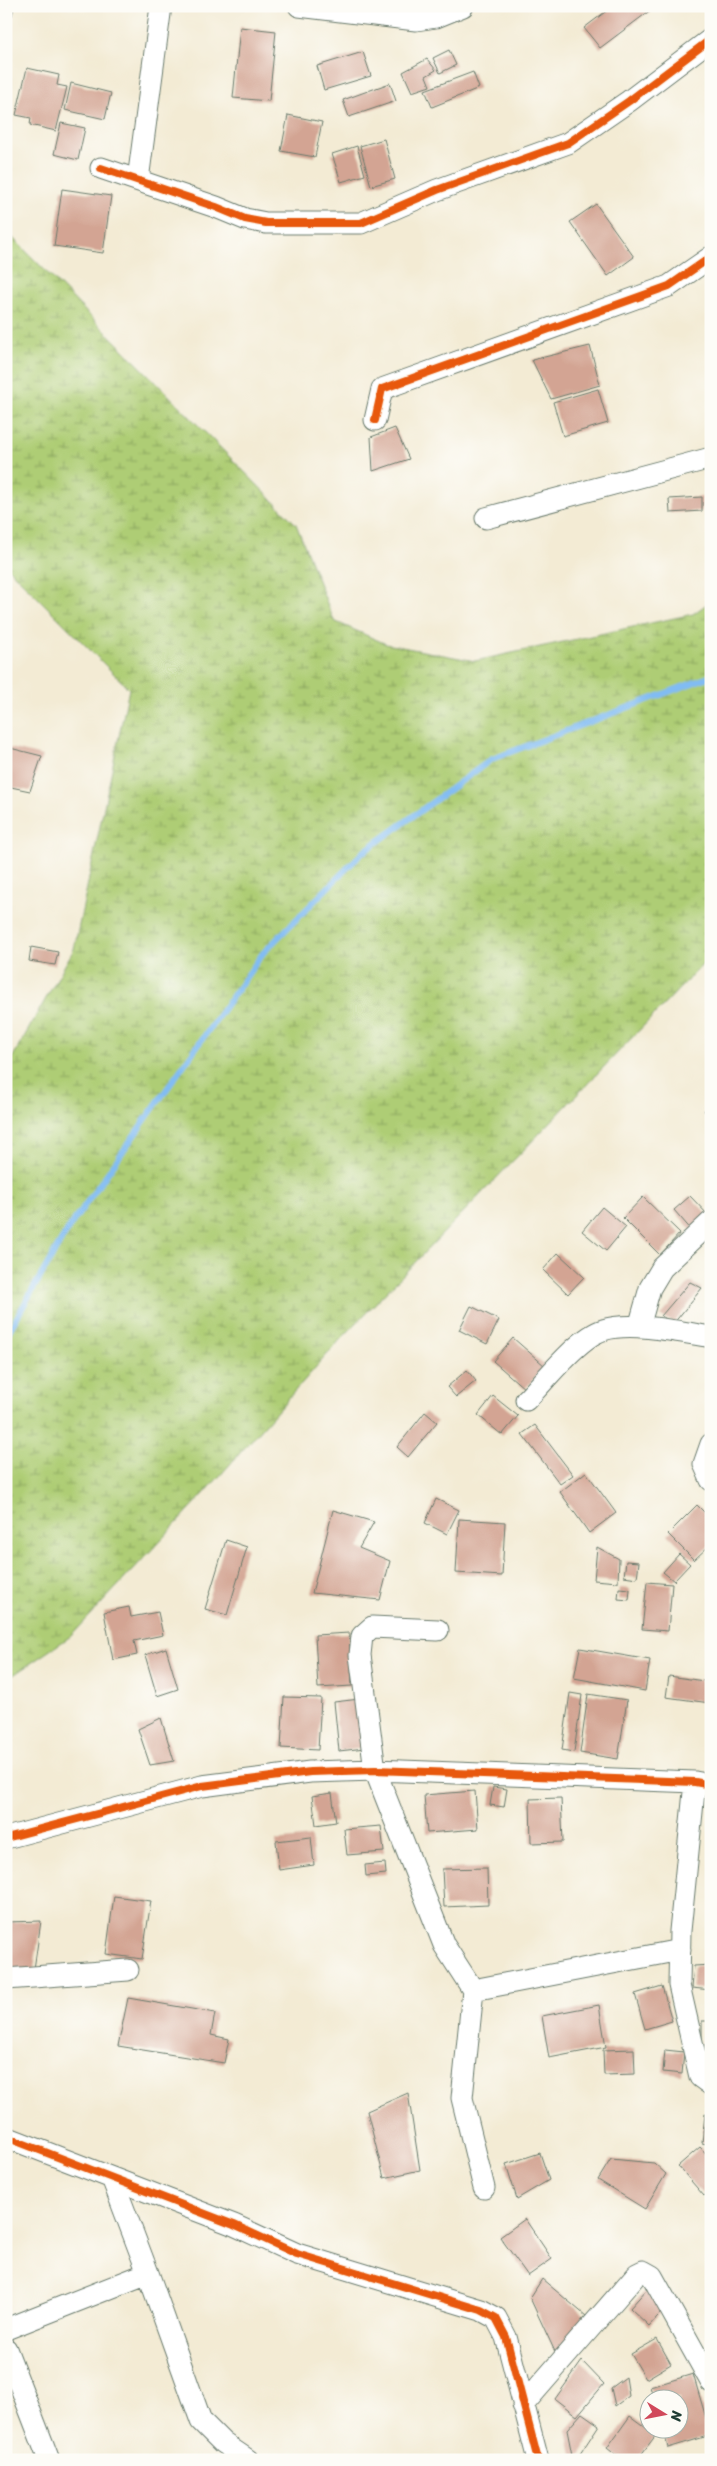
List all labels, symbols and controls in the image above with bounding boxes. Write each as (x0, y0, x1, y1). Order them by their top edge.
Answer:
north arrow (640, 2388, 690, 2438)
text: N (663, 2408, 690, 2423)

